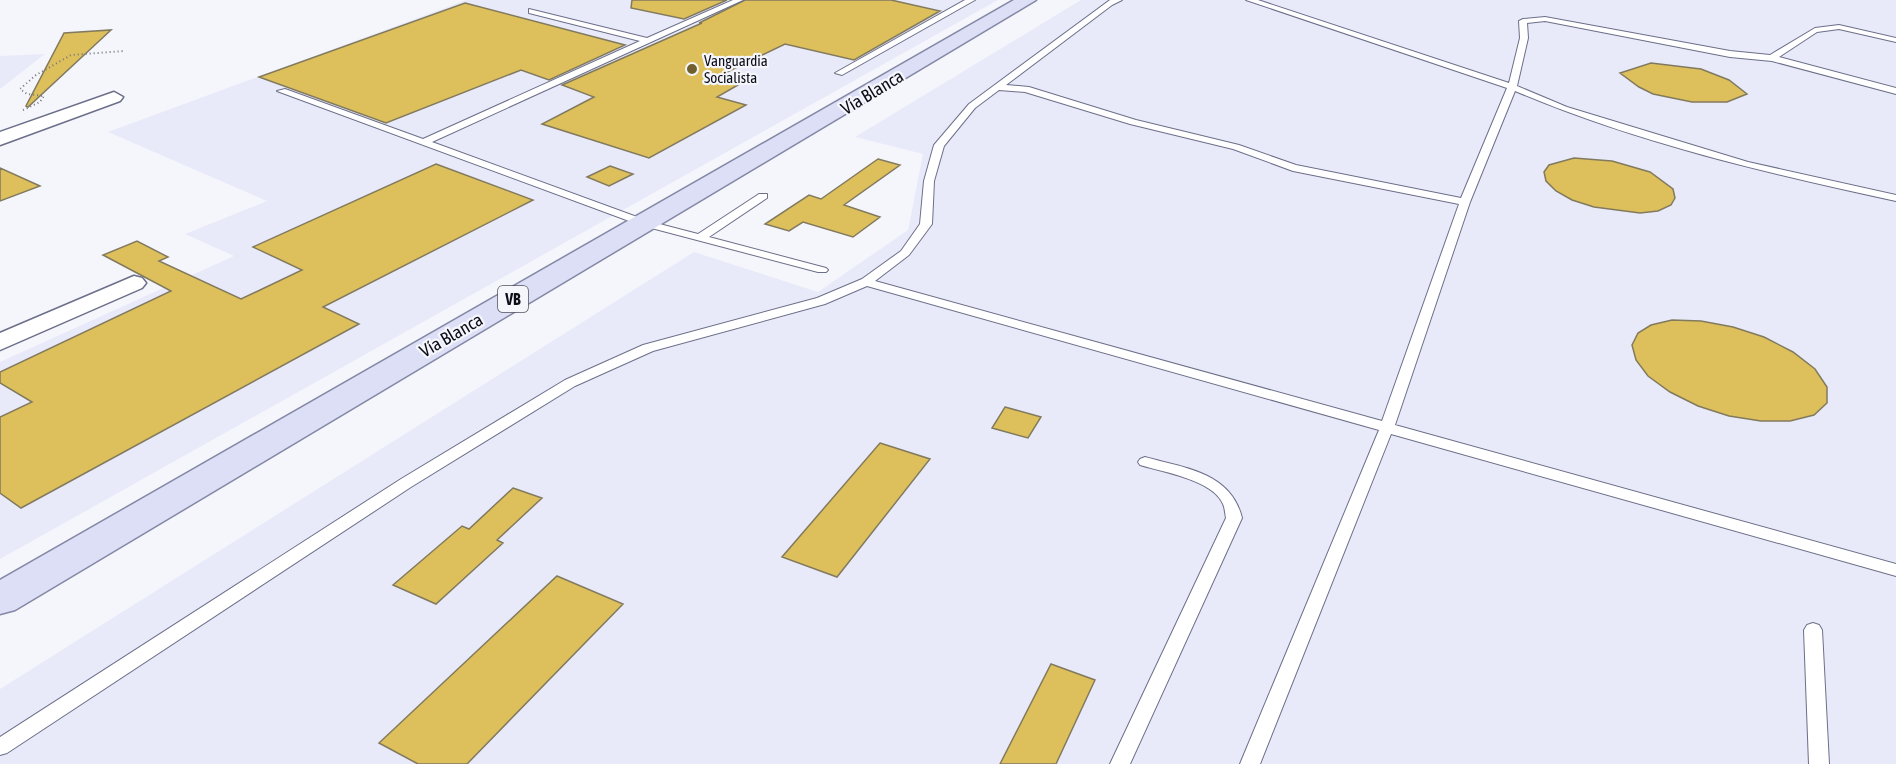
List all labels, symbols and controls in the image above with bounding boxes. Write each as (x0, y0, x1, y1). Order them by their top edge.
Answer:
place label: Vanguardia Socialista (704, 52, 768, 86)
marker: Vanguardia Socialista (685, 62, 699, 76)
street label: Vía Blanca (837, 65, 907, 119)
road number: VB (498, 286, 528, 312)
street label: Vía Blanca (416, 309, 486, 361)

